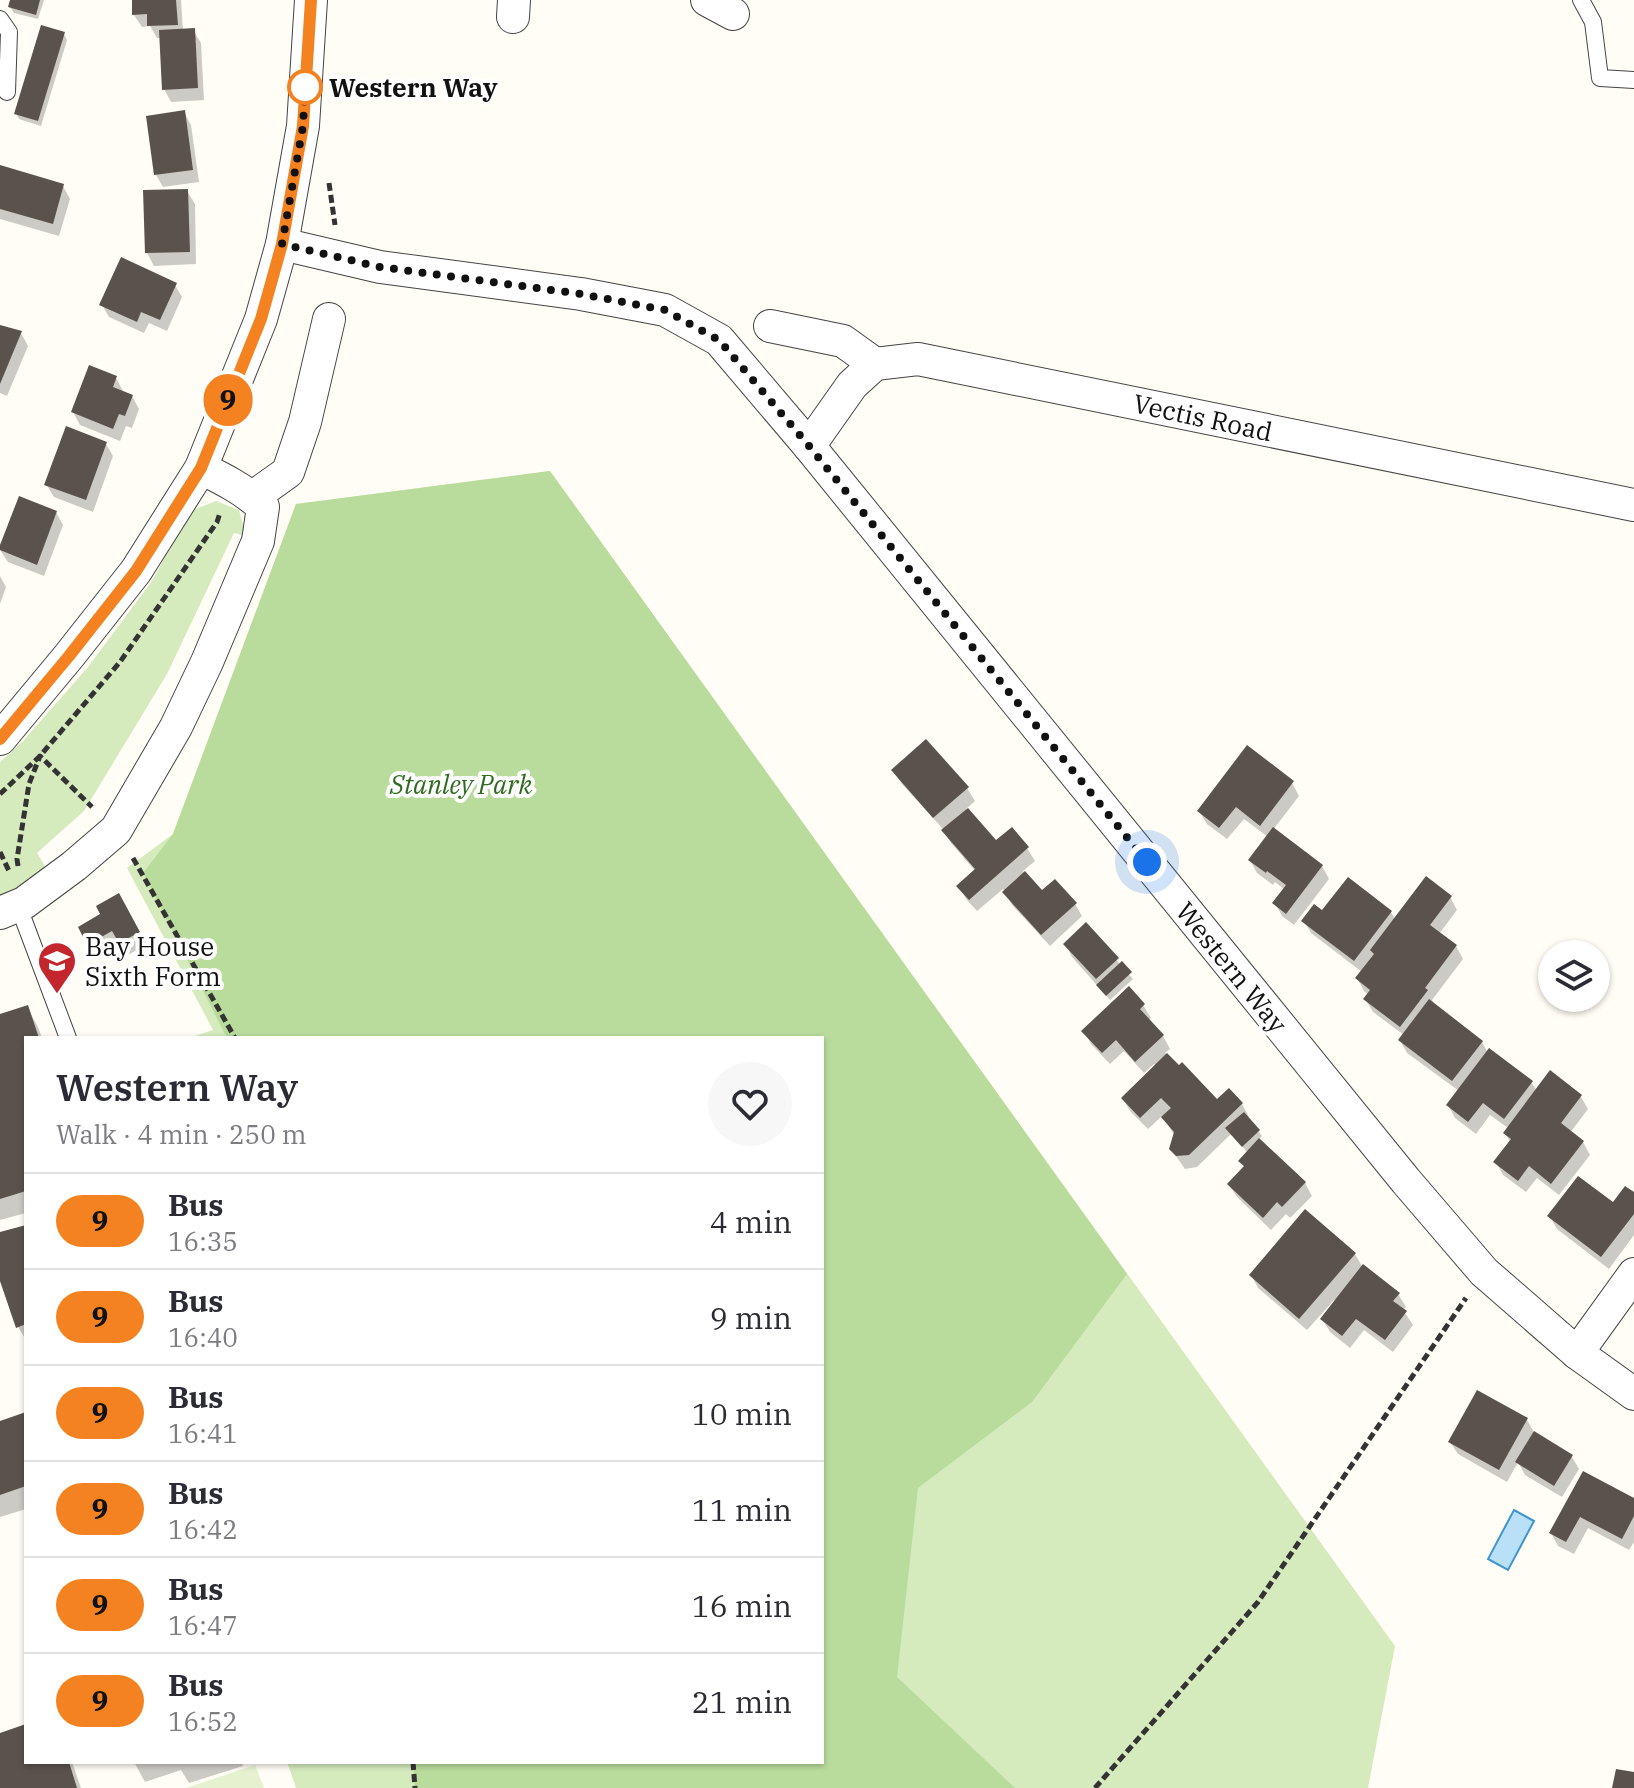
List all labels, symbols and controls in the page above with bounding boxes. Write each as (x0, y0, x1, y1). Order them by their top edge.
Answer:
marker: Western Way (288, 70, 322, 104)
place label: Western Way (329, 70, 498, 104)
line badge: 9 (202, 374, 254, 426)
text: 9 (220, 381, 236, 418)
street label: Vectis Road (1130, 386, 1276, 448)
park label: Stanley Park (389, 767, 533, 801)
your location (1127, 842, 1167, 882)
street label: Western Way (1169, 894, 1295, 1040)
place label: Bay House Sixth Form (85, 929, 221, 993)
school or university icon: Bay House Sixth Form (36, 940, 78, 995)
map controls (1538, 940, 1610, 1012)
button: layers (1538, 940, 1610, 1012)
text: Western Way (56, 1062, 298, 1111)
button: heart (708, 1062, 792, 1146)
text: Walk · 4 min · 250 m (56, 1117, 307, 1151)
text: Bus (168, 1185, 223, 1224)
text: 9 (92, 1202, 108, 1239)
text: 4 min (710, 1202, 792, 1241)
text: 16:35 (168, 1224, 238, 1258)
text: Bus (168, 1281, 223, 1320)
text: 9 (92, 1298, 108, 1335)
text: 9 min (710, 1298, 792, 1337)
text: 16:40 (168, 1320, 238, 1354)
text: Bus (168, 1377, 223, 1416)
text: 9 (92, 1394, 108, 1431)
text: 10 min (692, 1394, 792, 1433)
text: 16:41 (168, 1416, 238, 1450)
text: Bus (168, 1473, 223, 1512)
text: 9 (92, 1490, 108, 1527)
text: 11 min (692, 1490, 792, 1529)
text: 16:42 (168, 1512, 238, 1546)
text: Bus (168, 1569, 223, 1608)
text: 9 (92, 1586, 108, 1623)
text: 16 min (692, 1586, 792, 1625)
text: 16:47 (168, 1608, 238, 1642)
text: Bus (168, 1665, 223, 1704)
text: 9 (92, 1682, 108, 1719)
text: 21 min (692, 1682, 792, 1721)
text: 16:52 (168, 1704, 238, 1738)

